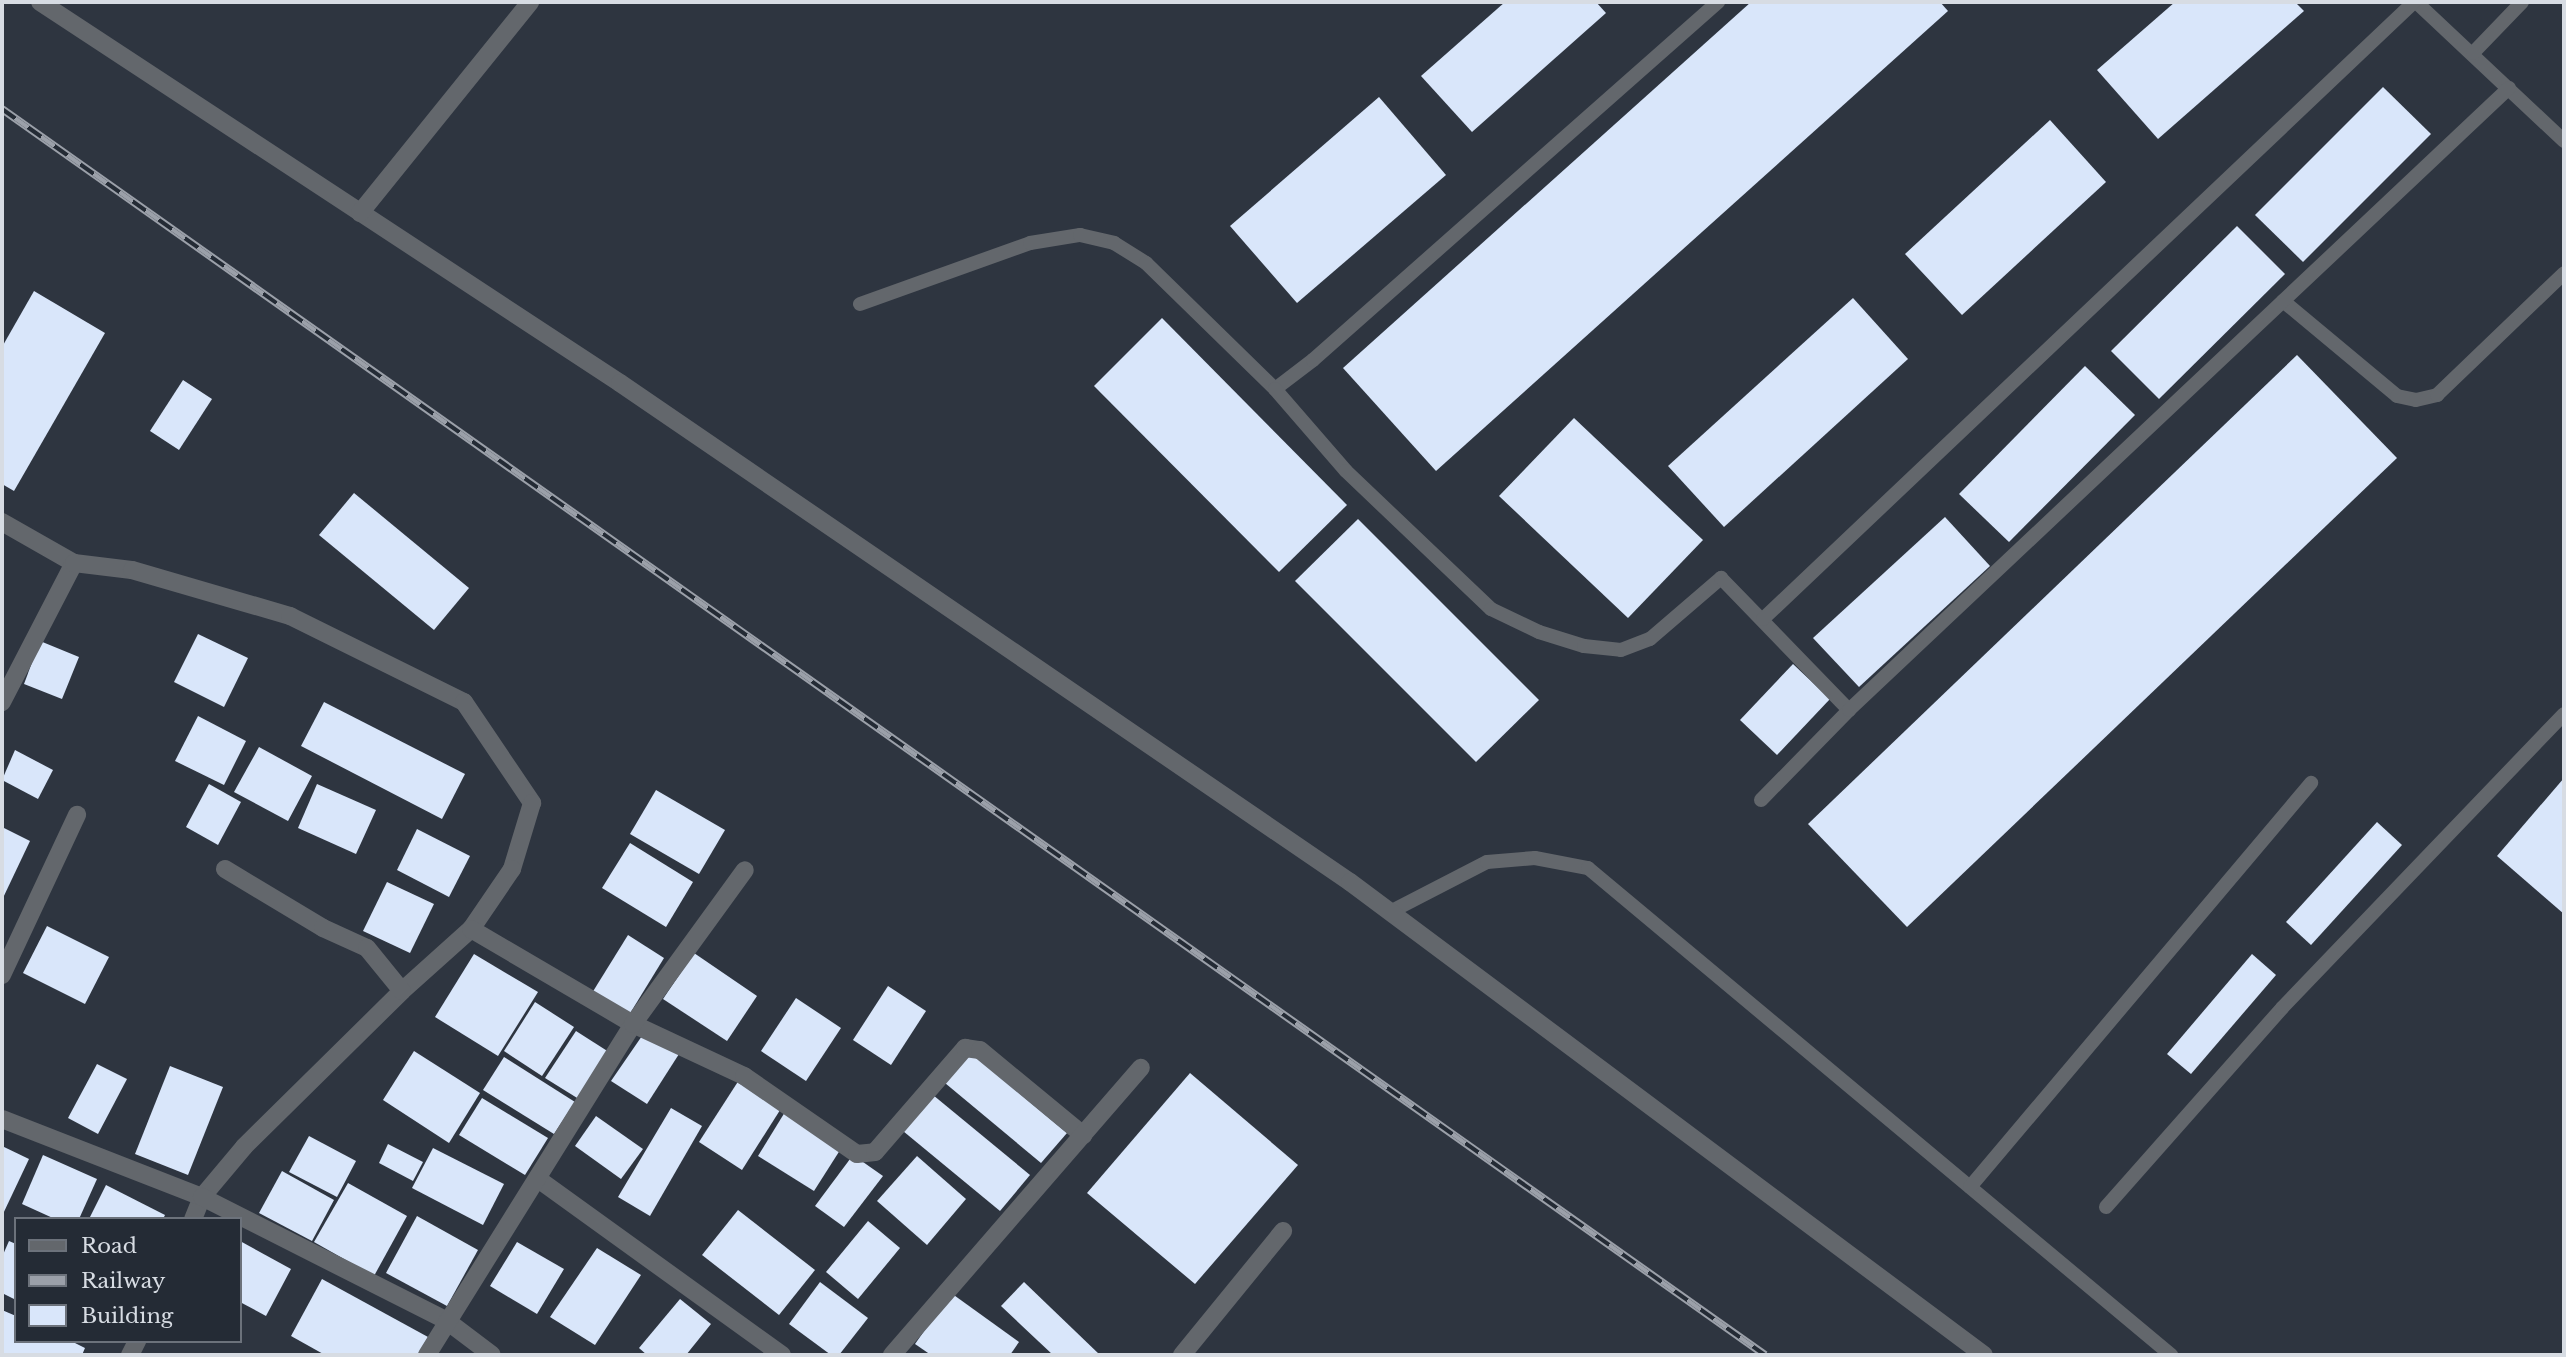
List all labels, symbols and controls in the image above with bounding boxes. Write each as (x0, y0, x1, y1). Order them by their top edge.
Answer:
legend (14, 1217, 242, 1343)
text: Road (81, 1233, 137, 1259)
text: Railway (81, 1268, 165, 1294)
text: Building (81, 1303, 173, 1329)

